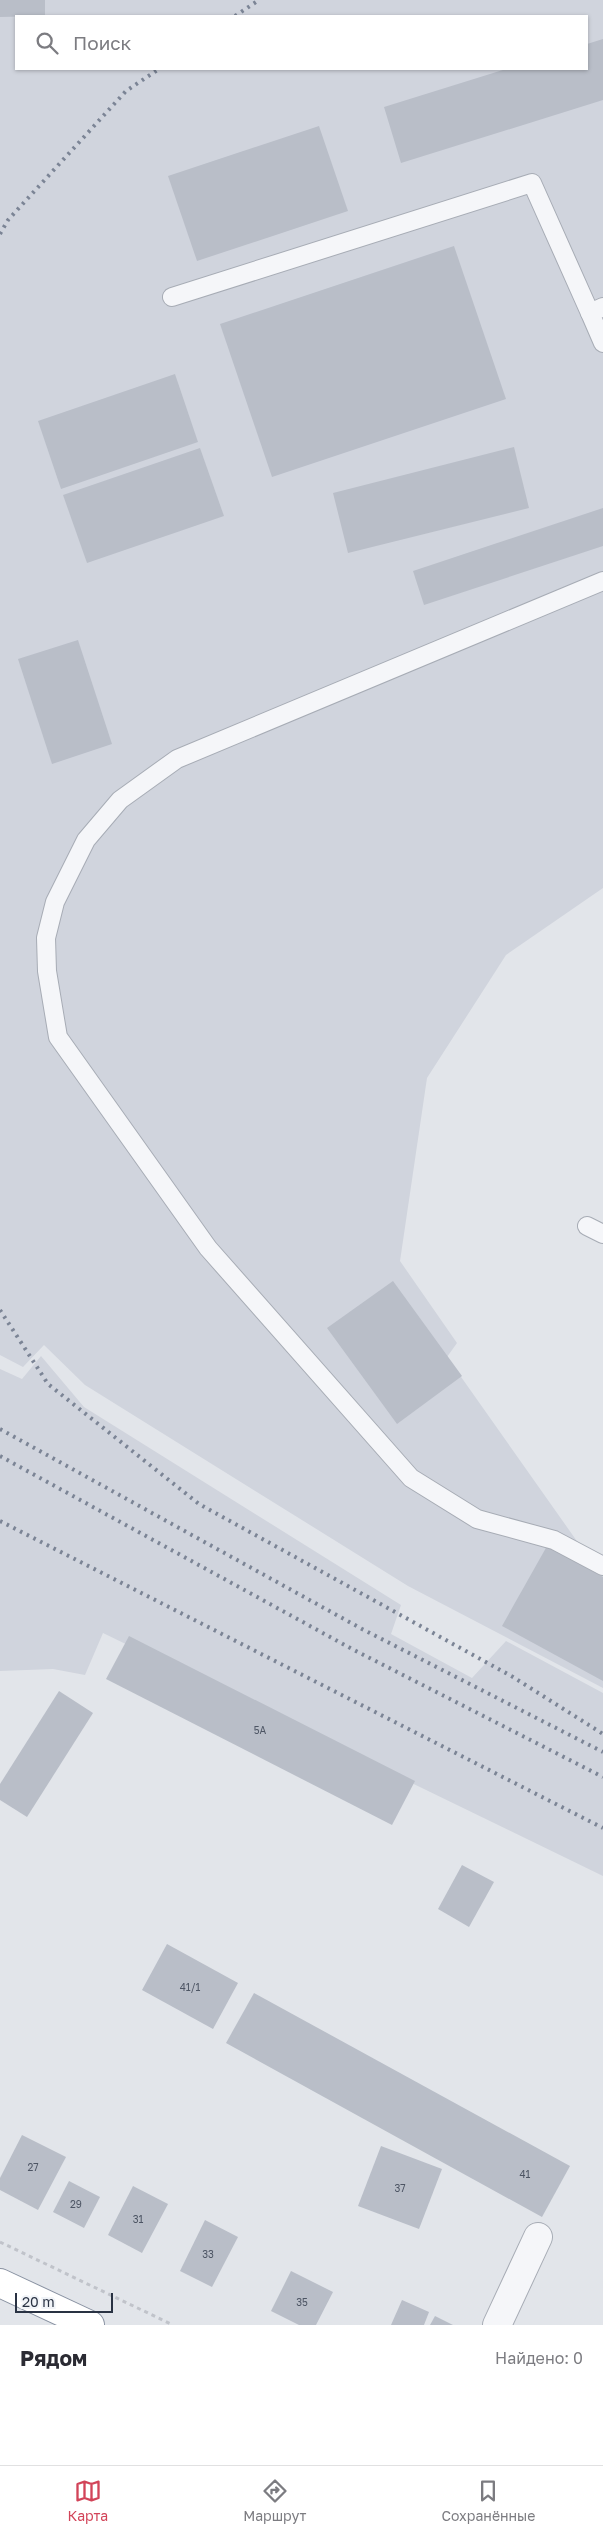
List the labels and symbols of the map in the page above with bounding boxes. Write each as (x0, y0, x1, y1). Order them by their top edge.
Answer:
house number: 5А (254, 1724, 267, 1736)
house number: 41/1 (180, 1981, 200, 1993)
house number: 27 (27, 2161, 39, 2173)
house number: 41 (520, 2168, 531, 2180)
house number: 37 (394, 2182, 406, 2194)
house number: 29 (70, 2198, 82, 2210)
house number: 31 (133, 2213, 143, 2225)
house number: 33 (202, 2248, 214, 2260)
scale bar (15, 2290, 112, 2313)
house number: 35 (296, 2296, 308, 2308)

